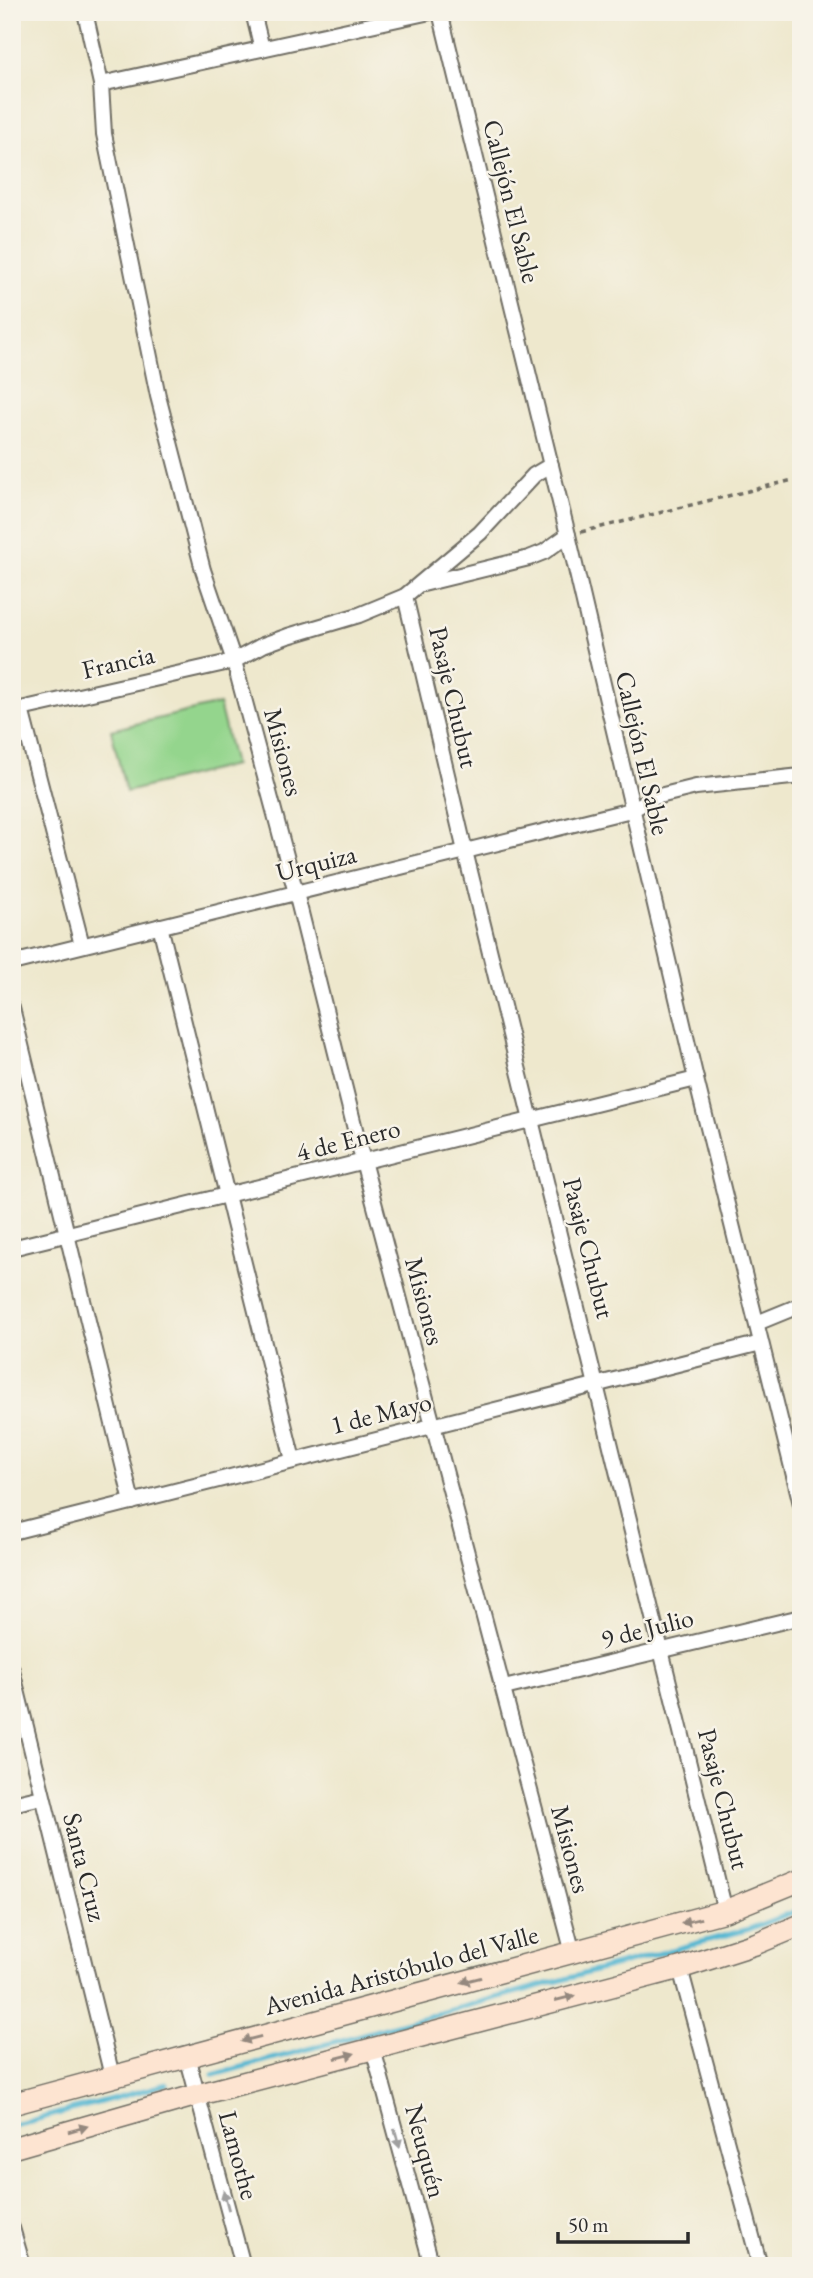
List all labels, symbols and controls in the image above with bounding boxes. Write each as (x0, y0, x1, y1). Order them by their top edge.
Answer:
street label: Callejón El Sable (475, 116, 549, 286)
street label: Pasaje Chubut (421, 623, 487, 771)
street label: Francia (78, 637, 158, 687)
street label: Callejón El Sable (608, 668, 678, 838)
street label: Misiones (256, 704, 312, 800)
street label: Urquiza (272, 836, 360, 889)
street label: 4 de Enero (292, 1111, 404, 1169)
street label: Pasaje Chubut (555, 1174, 623, 1322)
street label: Misiones (397, 1253, 453, 1349)
street label: 1 de Mayo (327, 1384, 435, 1442)
street label: 9 de Julio (597, 1600, 697, 1656)
street label: Pasaje Chubut (690, 1725, 758, 1873)
street label: Misiones (543, 1801, 599, 1897)
street label: Santa Cruz (55, 1809, 115, 1925)
one-way arrow (680, 1916, 701, 1926)
street label: Avenida Aristóbulo del Valle (259, 1917, 542, 2023)
one-way arrow (460, 1975, 482, 1986)
one-way arrow (554, 1992, 576, 2003)
one-way arrow (240, 2034, 262, 2045)
one-way arrow (334, 2050, 356, 2061)
street label: Neuquén (397, 2100, 455, 2202)
street label: Lamothe (211, 2107, 267, 2203)
one-way arrow (67, 2123, 89, 2134)
one-way arrow (392, 2127, 403, 2149)
one-way arrow (220, 2189, 230, 2210)
scale bar (558, 2201, 687, 2245)
text: 50 m (568, 2211, 609, 2238)

